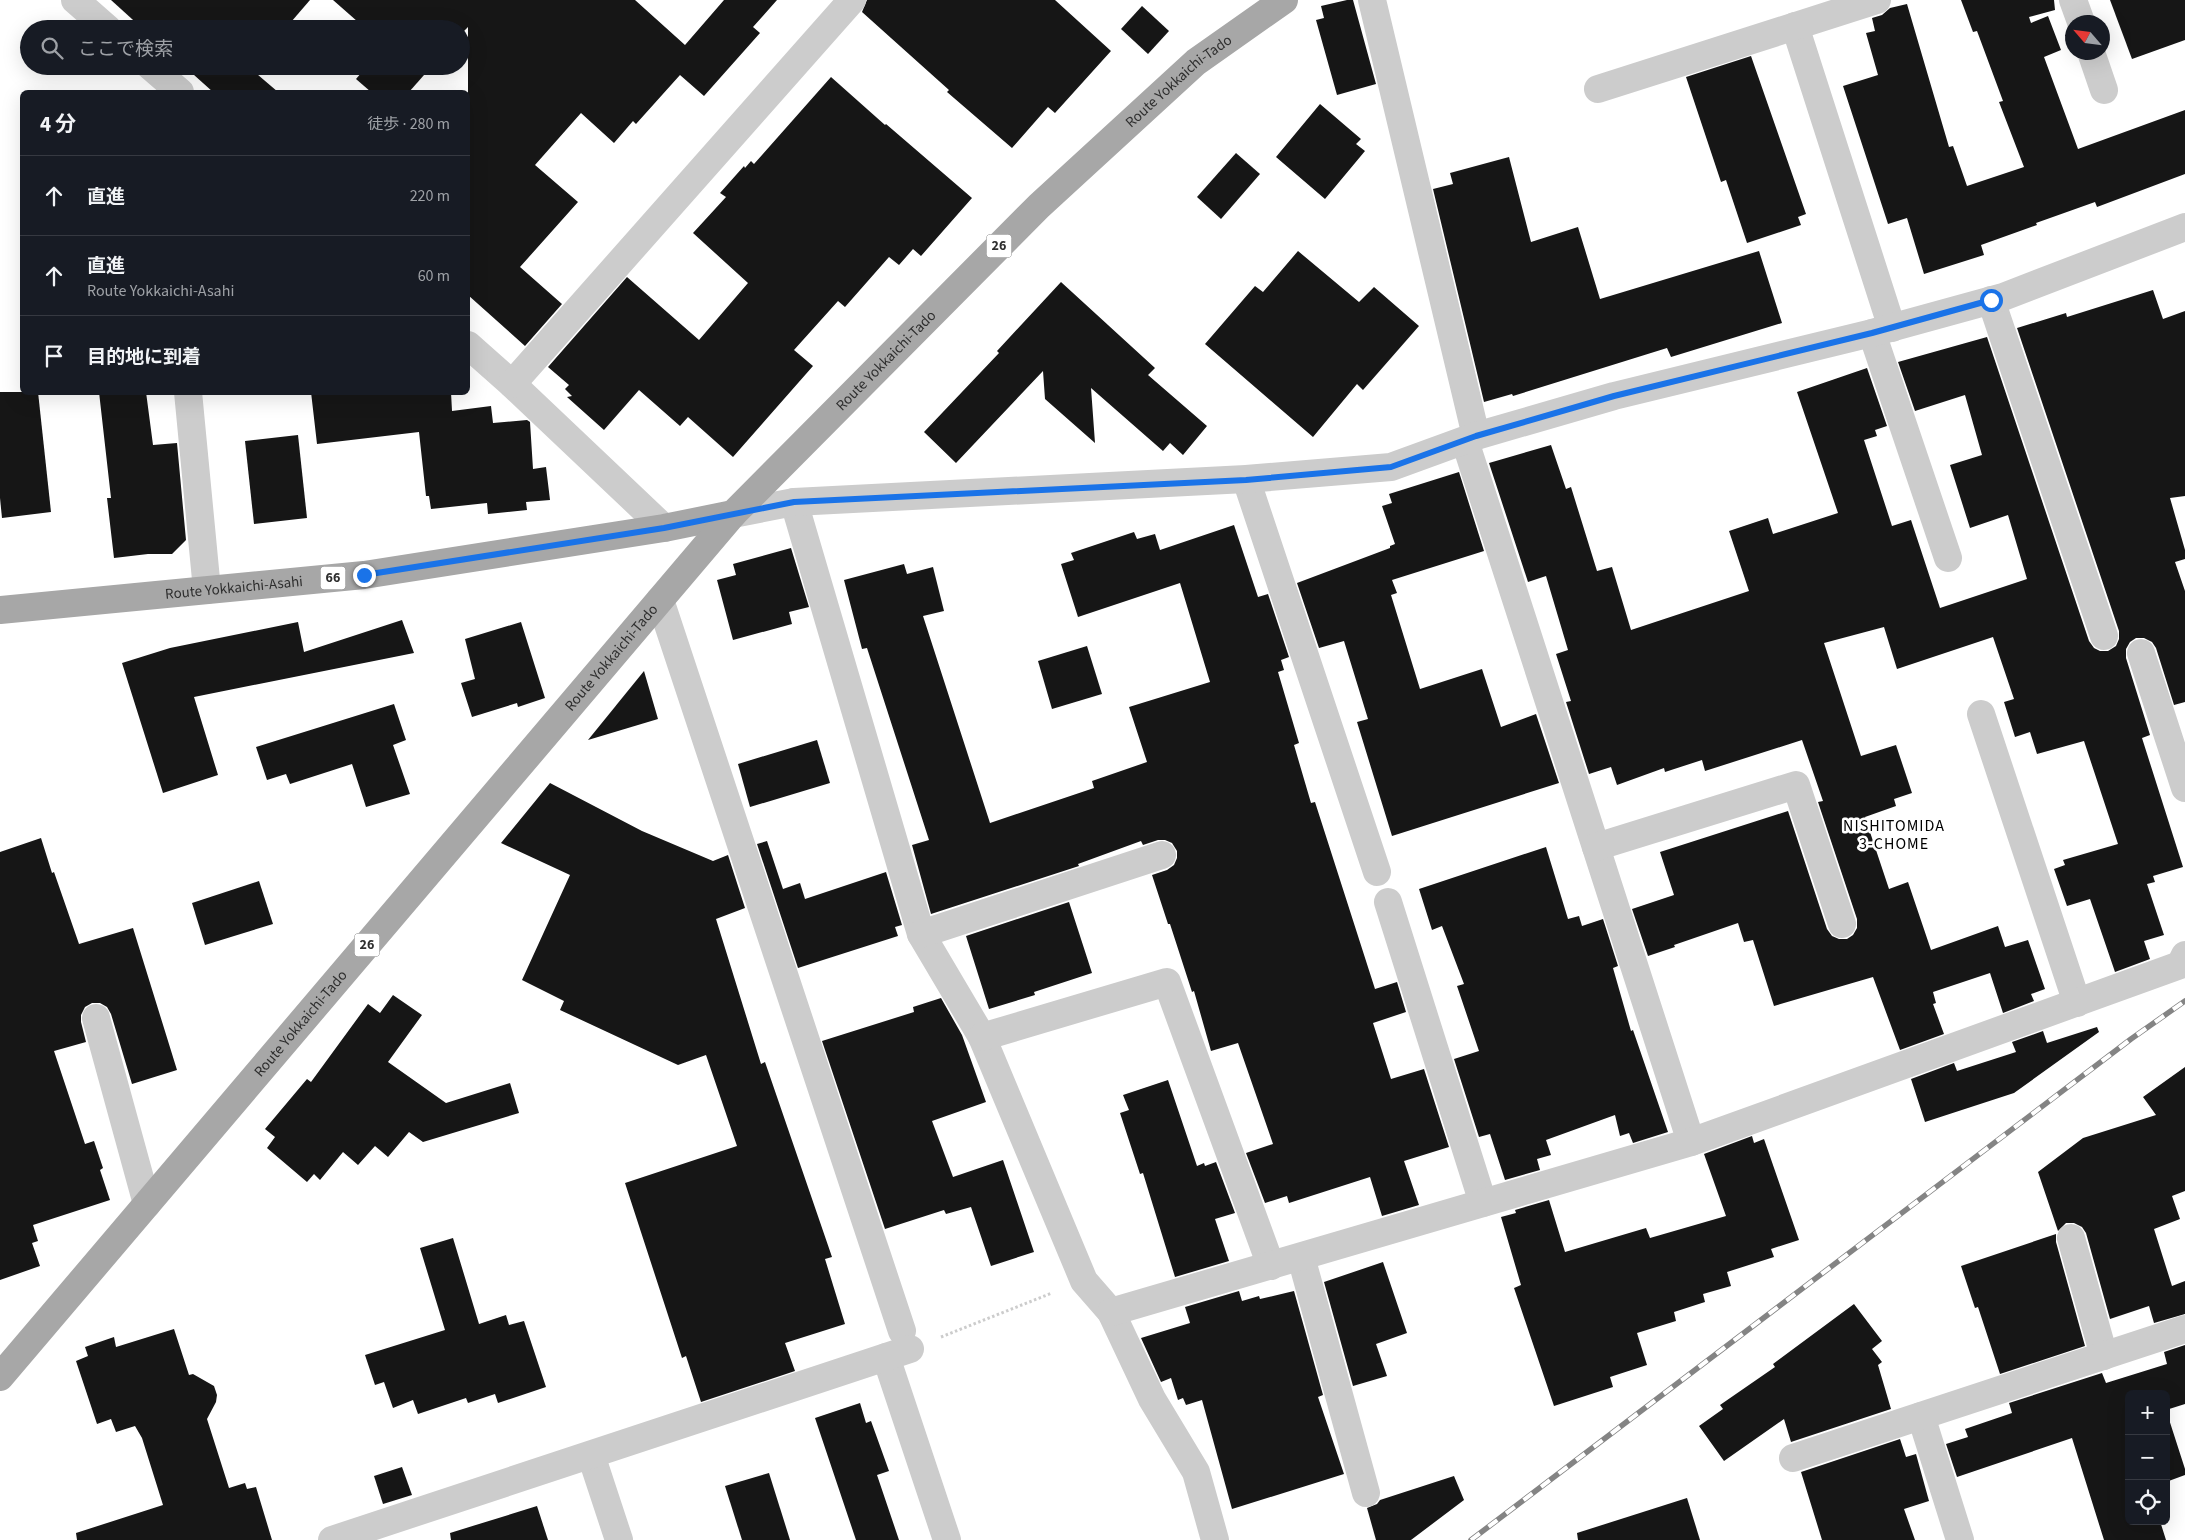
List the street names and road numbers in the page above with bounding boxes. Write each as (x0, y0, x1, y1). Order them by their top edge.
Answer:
street label: Route Yokkaichi-Tado (1121, 29, 1236, 132)
road number: 26 (986, 235, 1012, 258)
street label: Route Yokkaichi-Tado (831, 305, 941, 415)
road number: 66 (320, 566, 346, 590)
street label: Route Yokkaichi-Asahi (164, 570, 304, 605)
street label: Route Yokkaichi-Tado (560, 599, 663, 716)
road number: 26 (354, 934, 380, 956)
street label: Route Yokkaichi-Tado (249, 965, 352, 1081)

